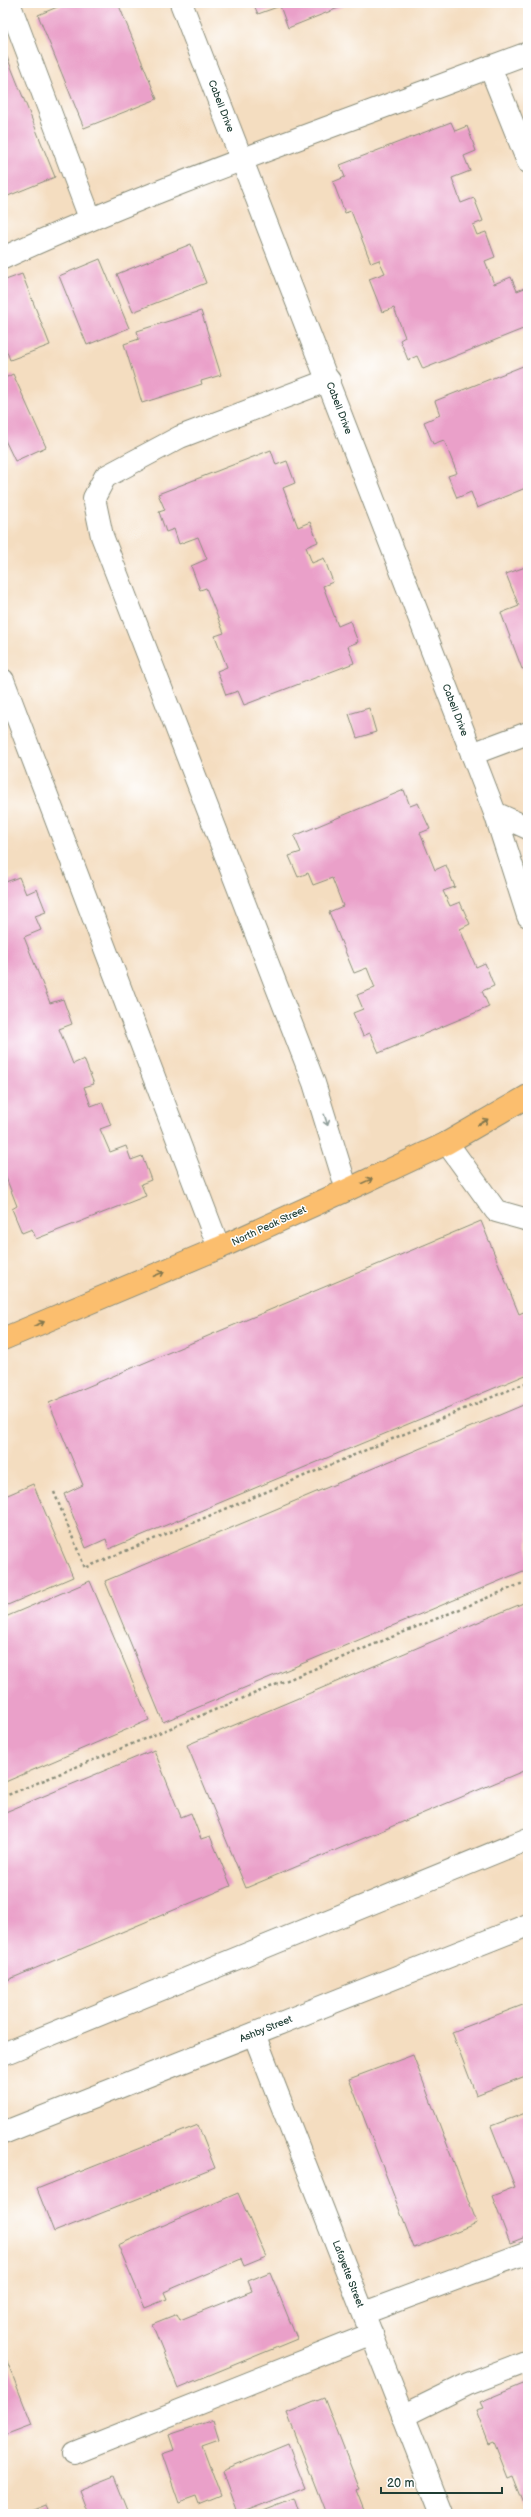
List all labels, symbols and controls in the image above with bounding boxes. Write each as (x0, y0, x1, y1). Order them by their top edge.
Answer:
street label: Cabell Drive (206, 78, 236, 134)
street label: Cabell Drive (324, 380, 354, 436)
street label: Cabell Drive (440, 682, 470, 738)
one-way arrow (323, 1114, 331, 1126)
one-way arrow (477, 1118, 489, 1126)
one-way arrow (361, 1177, 373, 1184)
street label: North Peak Street (230, 1204, 308, 1248)
one-way arrow (152, 1269, 164, 1277)
one-way arrow (33, 1320, 45, 1327)
street label: Ashby Street (238, 2013, 294, 2045)
street label: Lafayette Street (330, 2239, 366, 2309)
scale bar (381, 2469, 502, 2495)
text: 20 m (387, 2476, 414, 2491)

